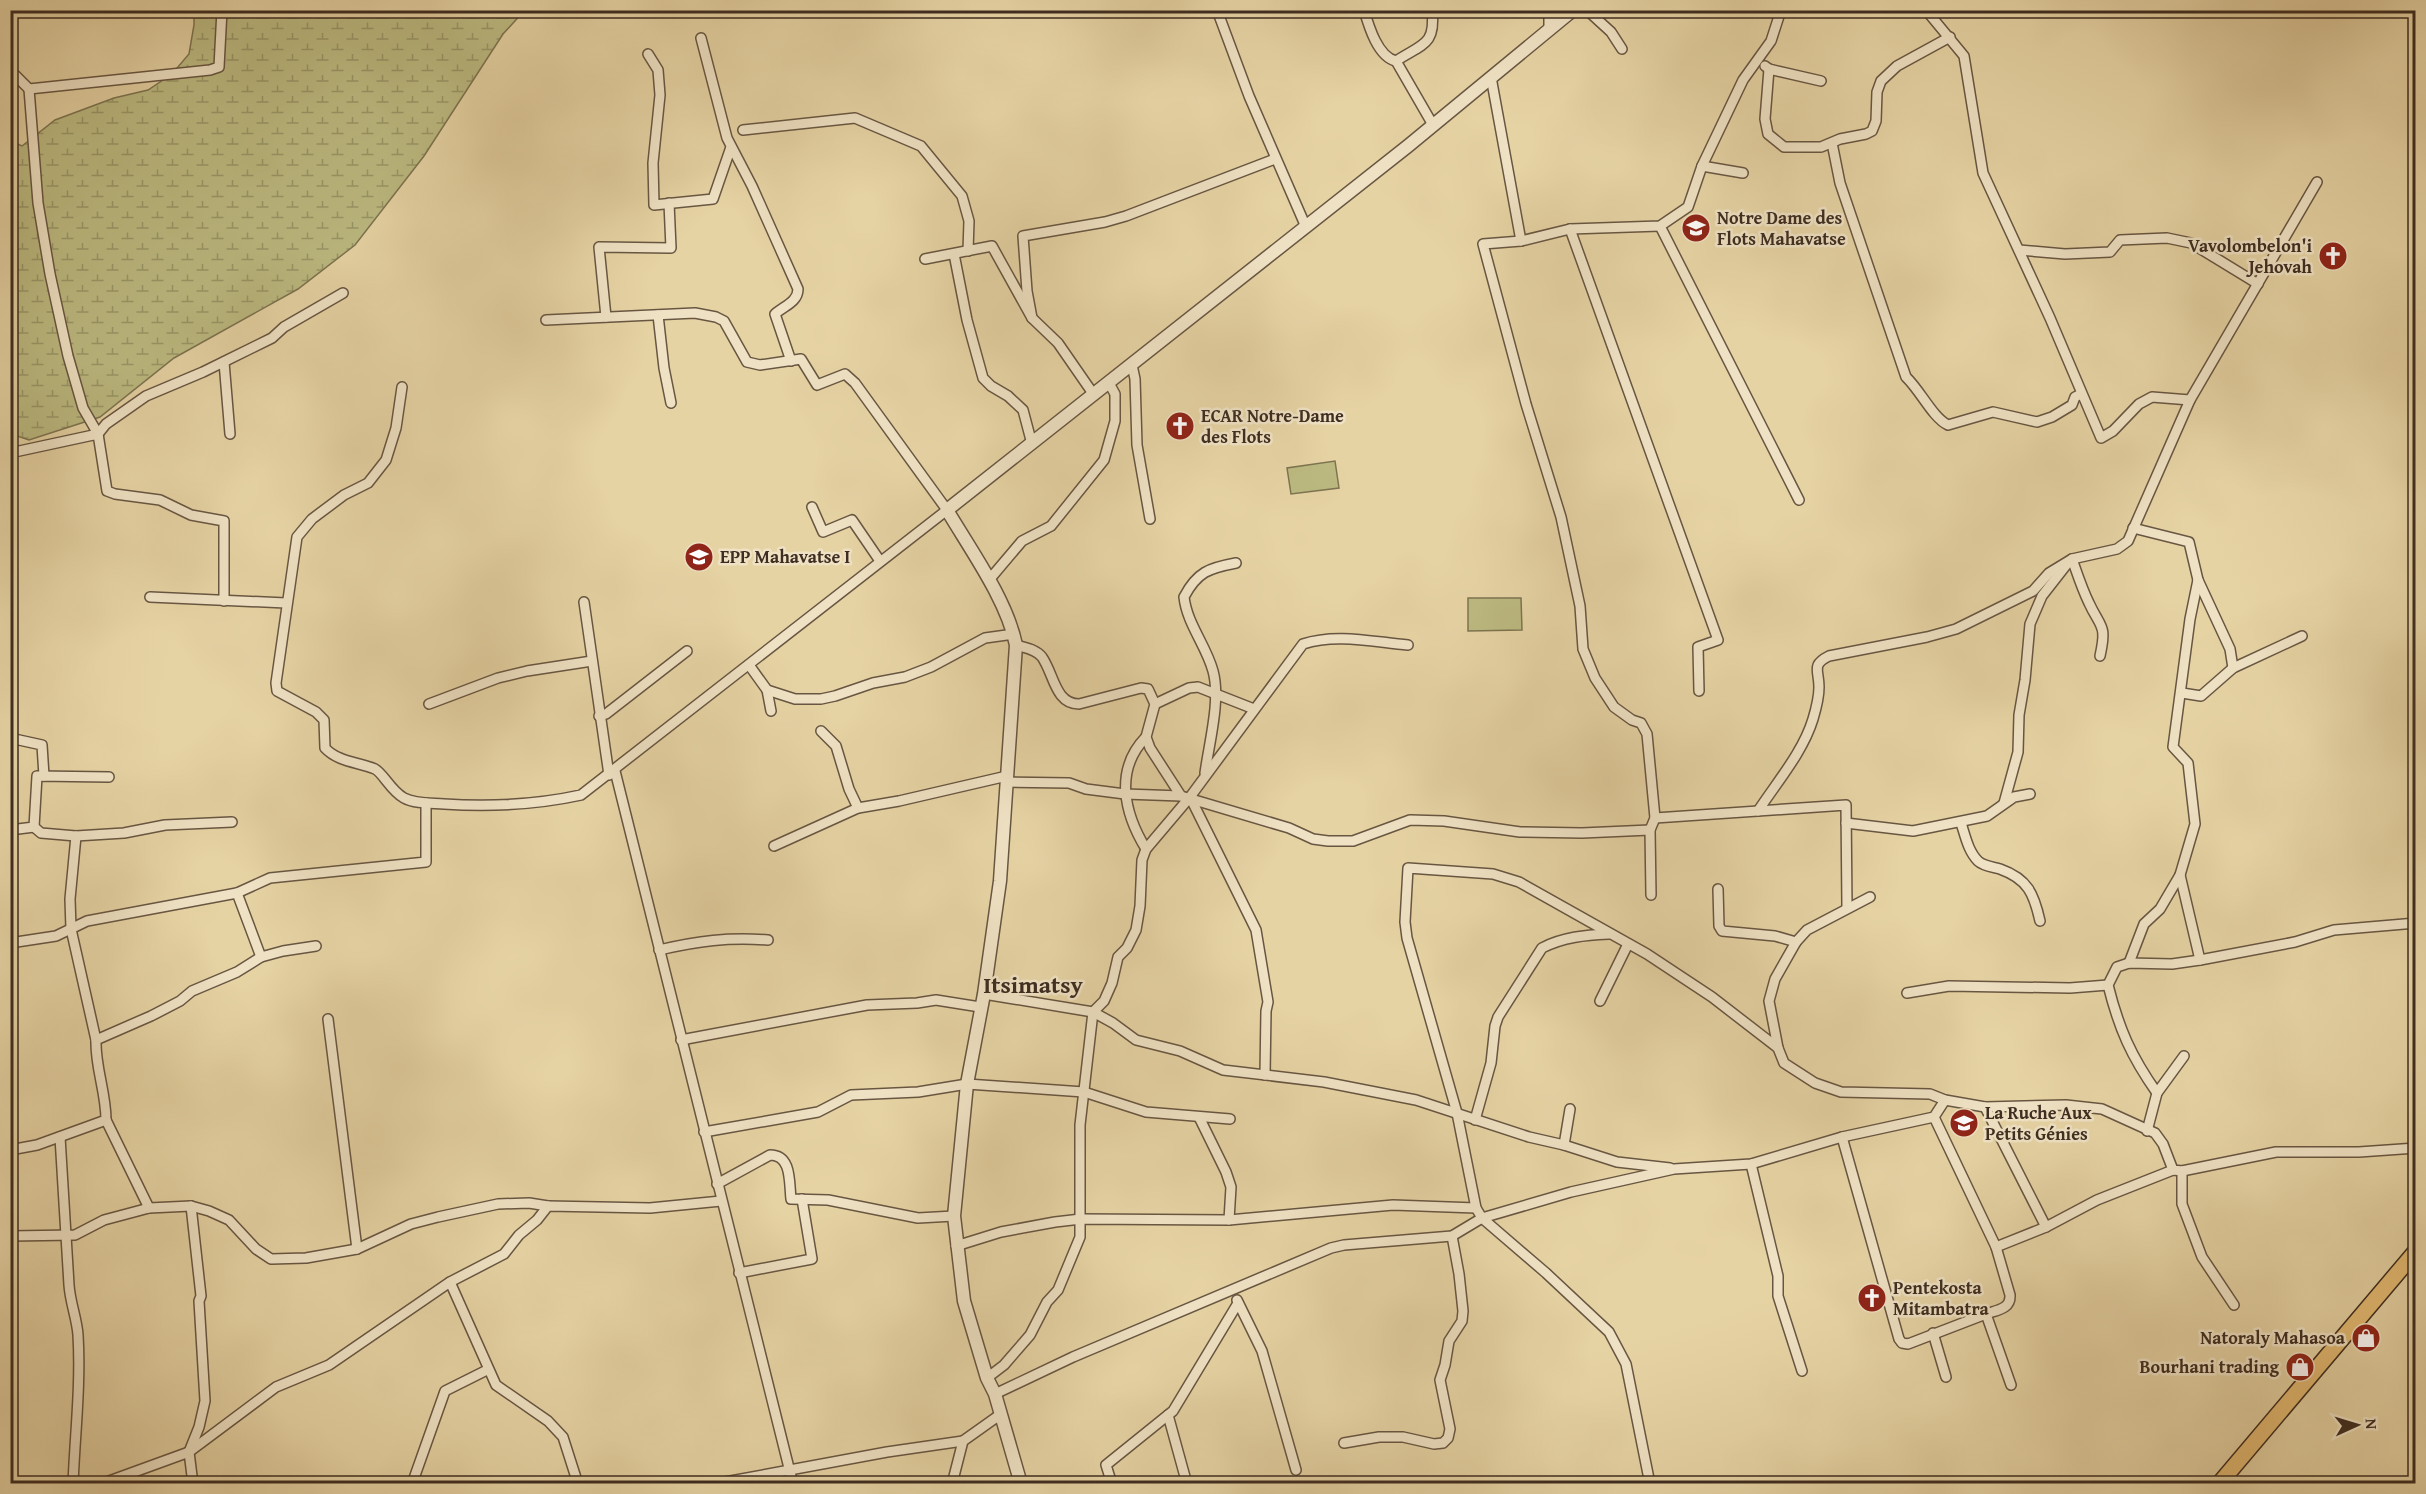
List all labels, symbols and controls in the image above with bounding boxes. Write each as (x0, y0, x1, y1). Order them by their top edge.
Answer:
place label: Notre Dame des Flots Mahavatse (1717, 204, 1846, 252)
school or university icon: Notre Dame des Flots Mahavatse (1680, 212, 1712, 244)
place label: Vavolombelon'i Jehovah (2188, 232, 2312, 280)
church icon: Vavolombelon'i Jehovah (2317, 240, 2349, 272)
place label: ECAR Notre-Dame des Flots (1201, 402, 1344, 450)
church icon: ECAR Notre-Dame des Flots (1164, 410, 1196, 442)
school or university icon: EPP Mahavatse I (683, 541, 715, 573)
place label: EPP Mahavatse I (720, 543, 850, 570)
district label: Itsimatsy (983, 967, 1083, 1002)
place label: La Ruche Aux Petits Génies (1985, 1099, 2092, 1147)
school or university icon: La Ruche Aux Petits Génies (1948, 1107, 1980, 1139)
place label: Pentekosta Mitambatra (1893, 1274, 1990, 1322)
church icon: Pentekosta Mitambatra (1856, 1282, 1888, 1314)
shop icon: Natoraly Mahasoa (2350, 1322, 2382, 1354)
place label: Natoraly Mahasoa (2200, 1324, 2346, 1351)
shop icon: Bourhani trading (2284, 1351, 2316, 1383)
place label: Bourhani trading (2139, 1353, 2280, 1380)
north arrow (2327, 1395, 2387, 1455)
text: N (2360, 1418, 2384, 1430)

